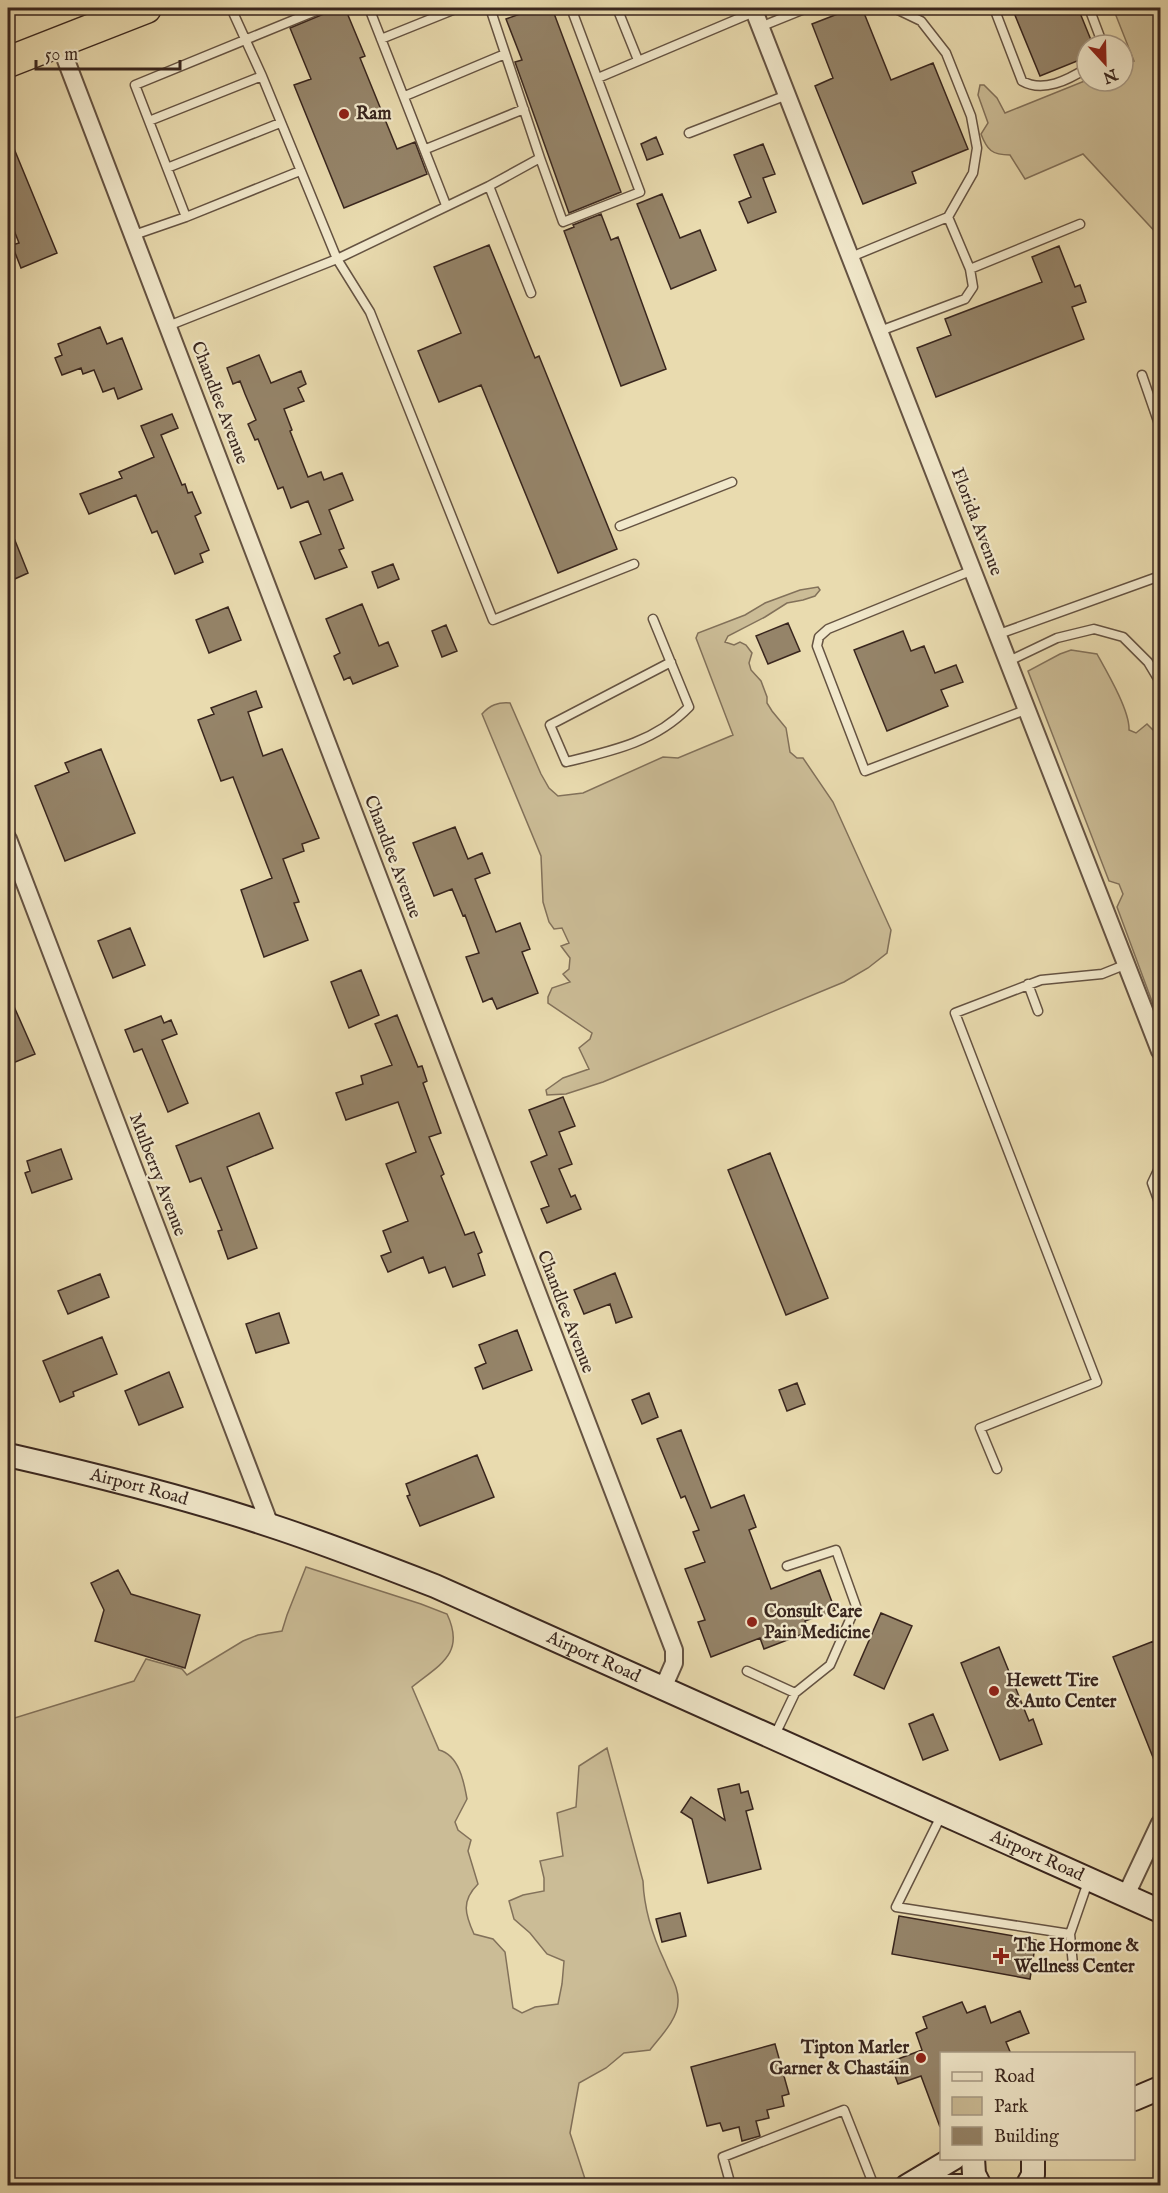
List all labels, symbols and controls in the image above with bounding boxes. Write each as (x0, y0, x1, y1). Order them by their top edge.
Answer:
scale bar (36, 33, 180, 71)
north arrow (1075, 33, 1135, 93)
text: 50 m (45, 44, 78, 67)
text: N (1100, 63, 1121, 87)
place label: Ram (356, 103, 391, 126)
marker: Ram (337, 107, 351, 121)
street label: Chandlee Avenue (185, 338, 253, 468)
street label: Florida Avenue (945, 465, 1007, 579)
street label: Chandlee Avenue (358, 792, 426, 922)
street label: Mulberry Avenue (123, 1110, 191, 1240)
street label: Chandlee Avenue (531, 1247, 599, 1377)
street label: Airport Road (87, 1463, 191, 1511)
place label: Consult Care Pain Medicine (764, 1601, 871, 1645)
marker: Consult Care Pain Medicine (745, 1615, 759, 1629)
street label: Airport Road (542, 1626, 644, 1688)
place label: Hewett Tire & Auto Center (1006, 1670, 1117, 1714)
marker: Hewett Tire & Auto Center (987, 1684, 1001, 1698)
street label: Airport Road (986, 1824, 1088, 1887)
place label: The Hormone & Wellness Center (1013, 1935, 1140, 1979)
marker: The Hormone & Wellness Center (992, 1947, 1010, 1965)
place label: Tipton Marler Garner & Chastain (770, 2037, 909, 2081)
marker: Tipton Marler Garner & Chastain (914, 2051, 928, 2065)
legend (940, 2052, 1135, 2160)
text: Road (994, 2066, 1035, 2089)
text: Park (994, 2096, 1029, 2119)
text: Building (994, 2126, 1059, 2149)

